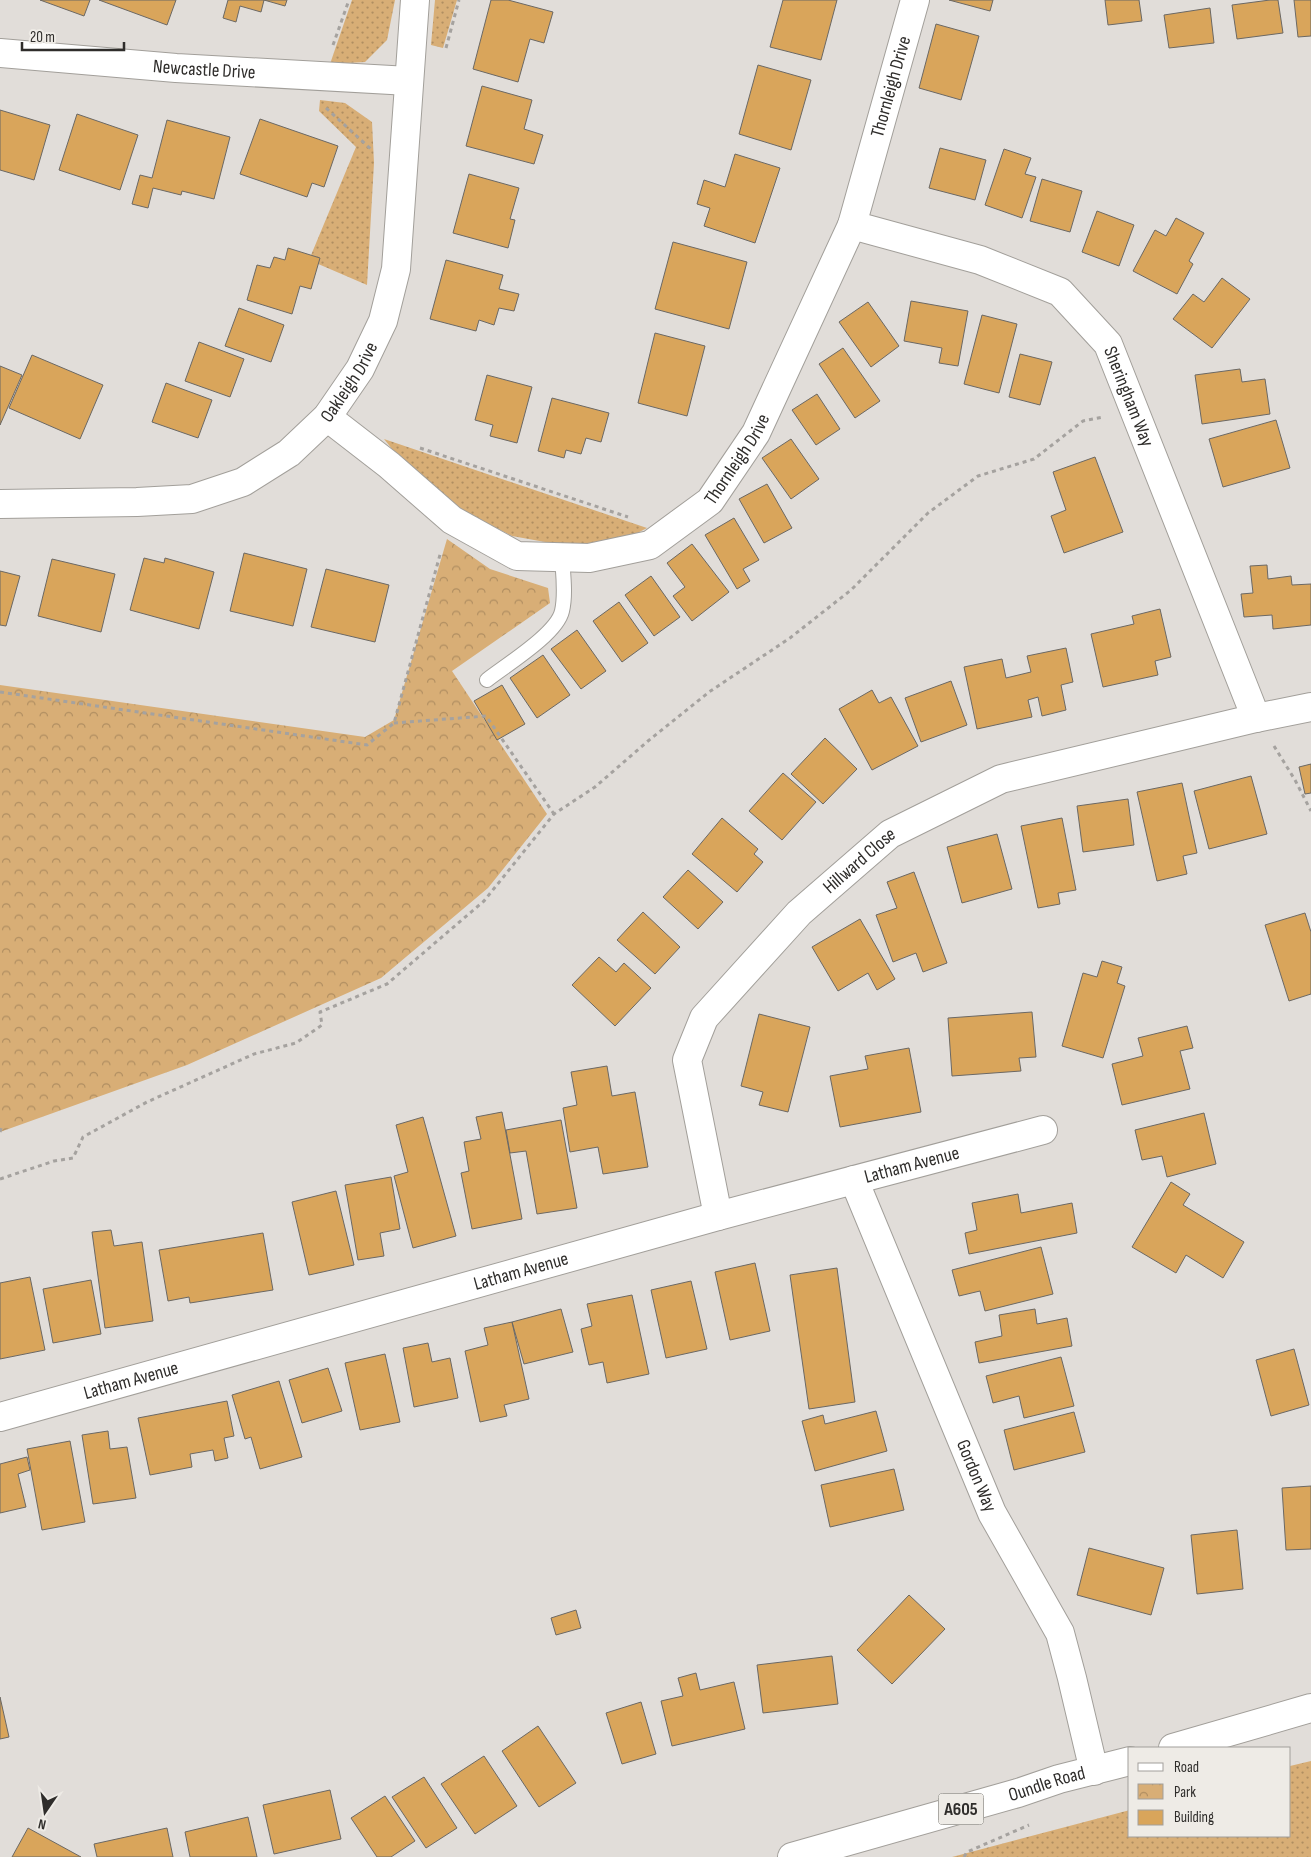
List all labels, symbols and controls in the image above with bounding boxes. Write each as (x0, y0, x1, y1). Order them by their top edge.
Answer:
scale bar (22, 20, 125, 52)
text: 20 m (30, 28, 55, 47)
street label: Thornleigh Drive (866, 34, 916, 140)
street label: Newcastle Drive (152, 55, 256, 84)
street label: Oakleigh Drive (315, 338, 383, 427)
street label: Sheringham Way (1099, 343, 1159, 450)
street label: Thornleigh Drive (699, 410, 775, 509)
street label: Hillward Close (818, 822, 899, 898)
street label: Latham Avenue (862, 1141, 962, 1188)
street label: Latham Avenue (471, 1247, 571, 1295)
street label: Latham Avenue (81, 1356, 181, 1405)
street label: Gordon Way (951, 1436, 1002, 1516)
legend (1128, 1747, 1291, 1837)
text: Road (1174, 1758, 1199, 1777)
street label: Oundle Road (1006, 1761, 1087, 1807)
text: Park (1174, 1783, 1196, 1802)
north arrow (20, 1787, 70, 1837)
road number: A605 (938, 1794, 984, 1825)
text: Building (1174, 1808, 1214, 1827)
text: N (37, 1815, 48, 1833)

